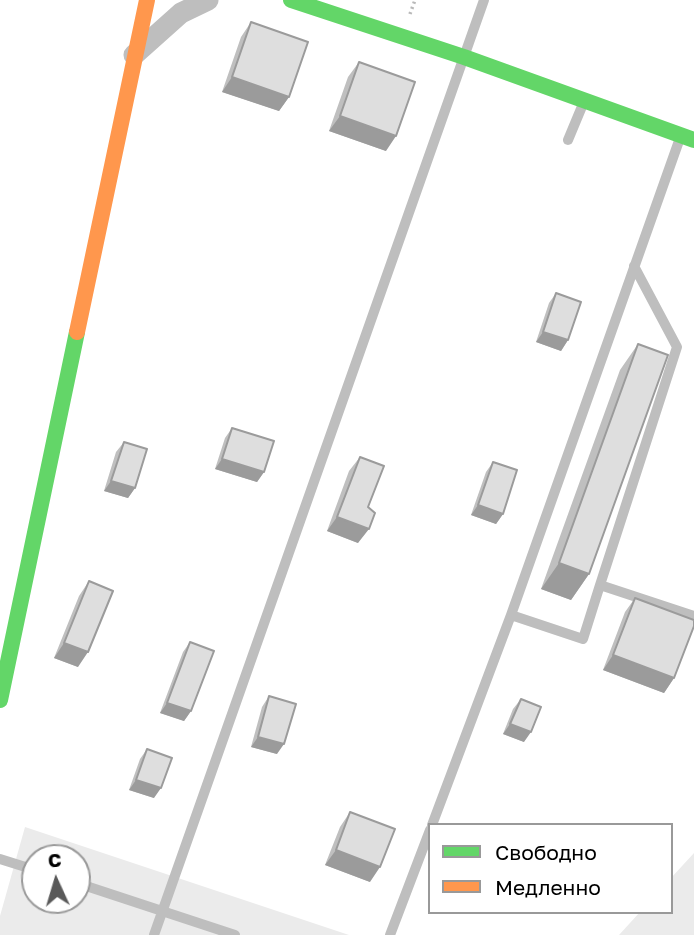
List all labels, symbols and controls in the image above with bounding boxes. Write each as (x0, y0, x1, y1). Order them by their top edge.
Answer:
legend (428, 823, 673, 914)
text: Свободно (495, 839, 597, 865)
north arrow (21, 844, 91, 914)
text: С (47, 848, 62, 871)
text: Медленно (495, 874, 601, 900)

